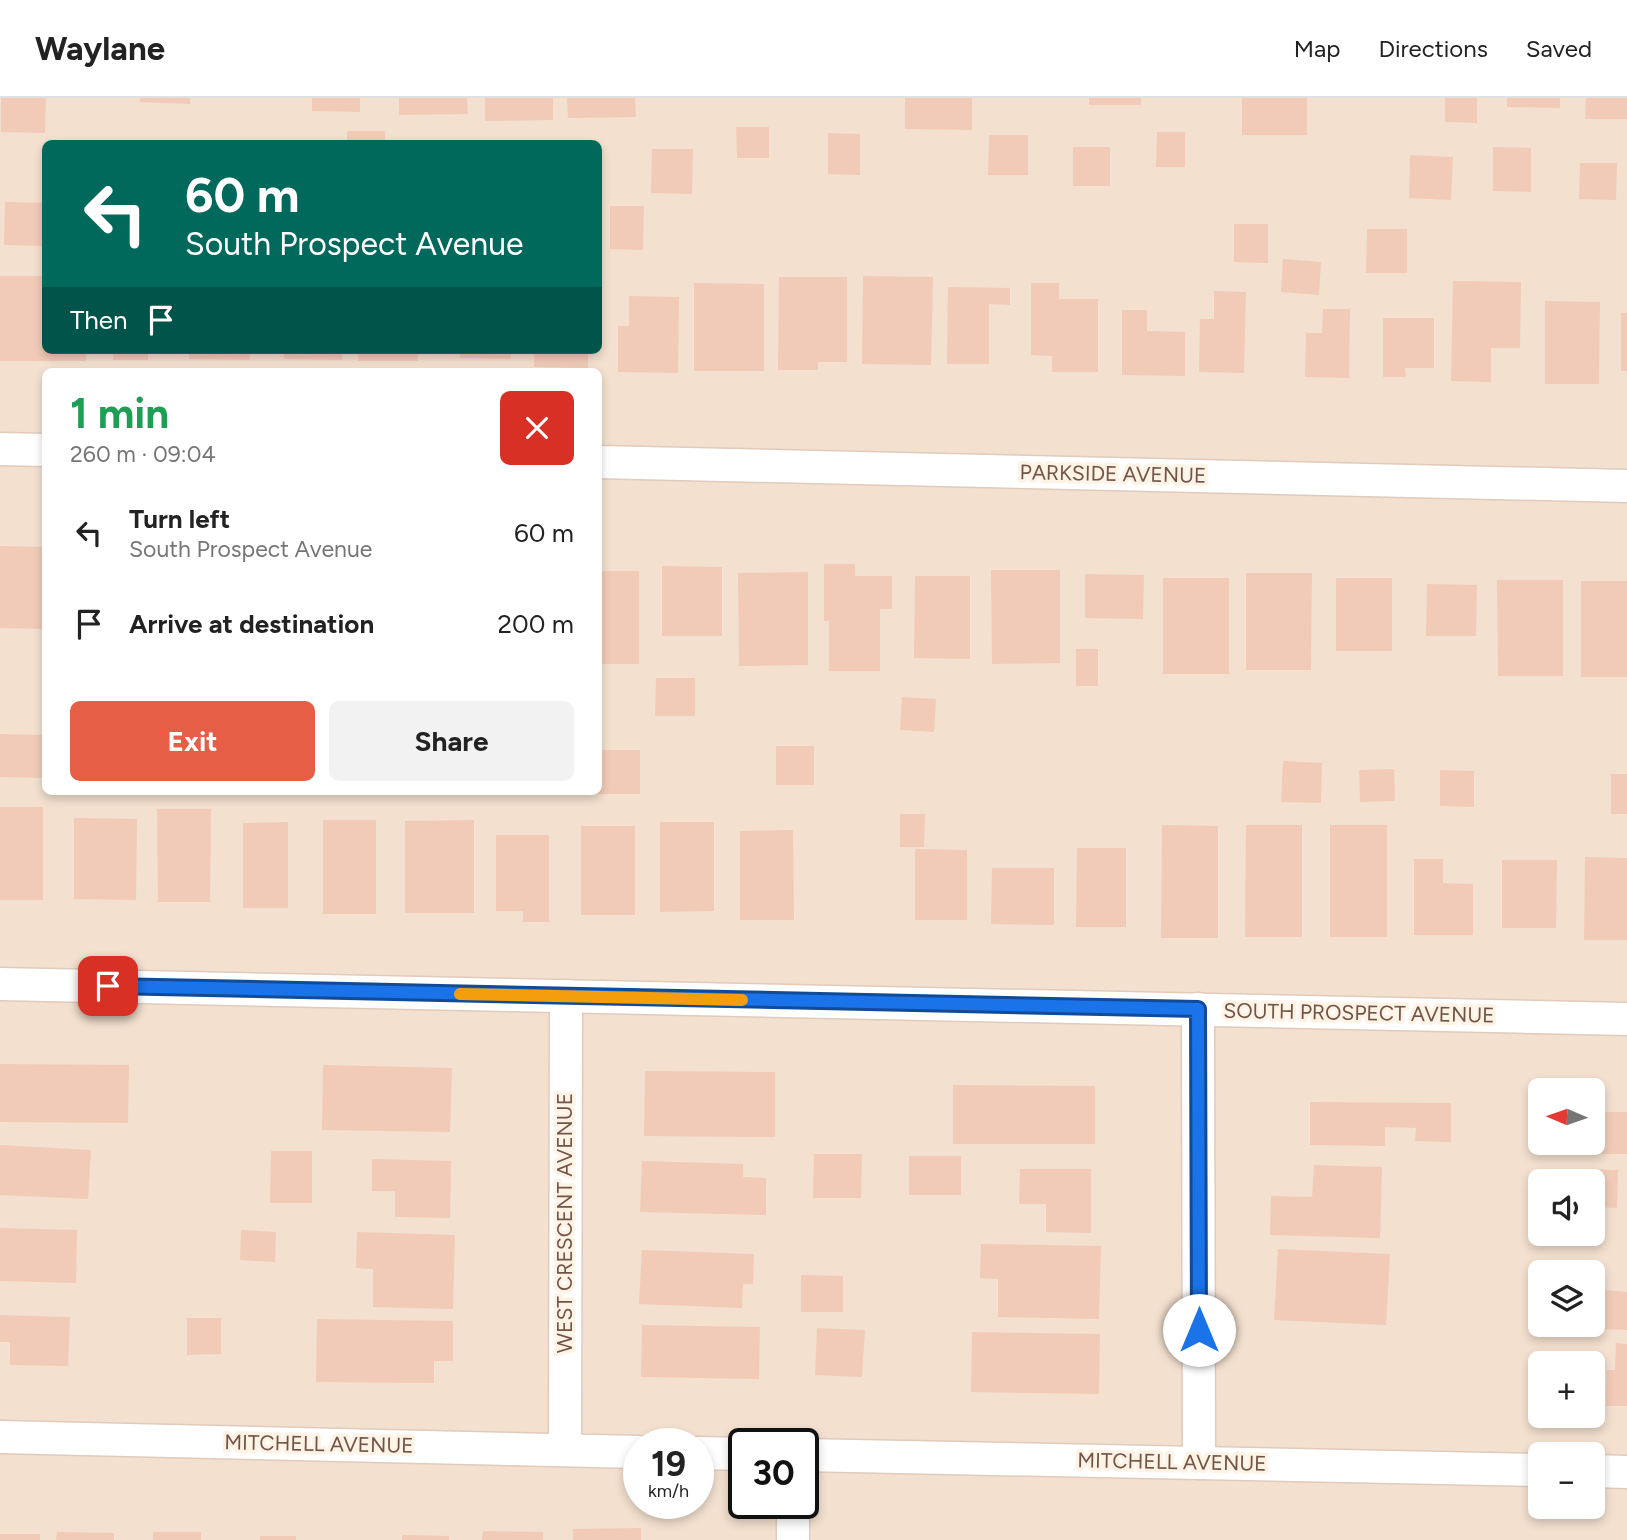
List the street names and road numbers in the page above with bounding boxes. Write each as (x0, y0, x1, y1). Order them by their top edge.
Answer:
street label: PARKSIDE AVENUE (1019, 459, 1207, 488)
street label: SOUTH PROSPECT AVENUE (1223, 998, 1495, 1027)
street label: WEST CRESCENT AVENUE (552, 1093, 577, 1353)
street label: MITCHELL AVENUE (224, 1429, 414, 1458)
street label: MITCHELL AVENUE (1077, 1447, 1267, 1476)

